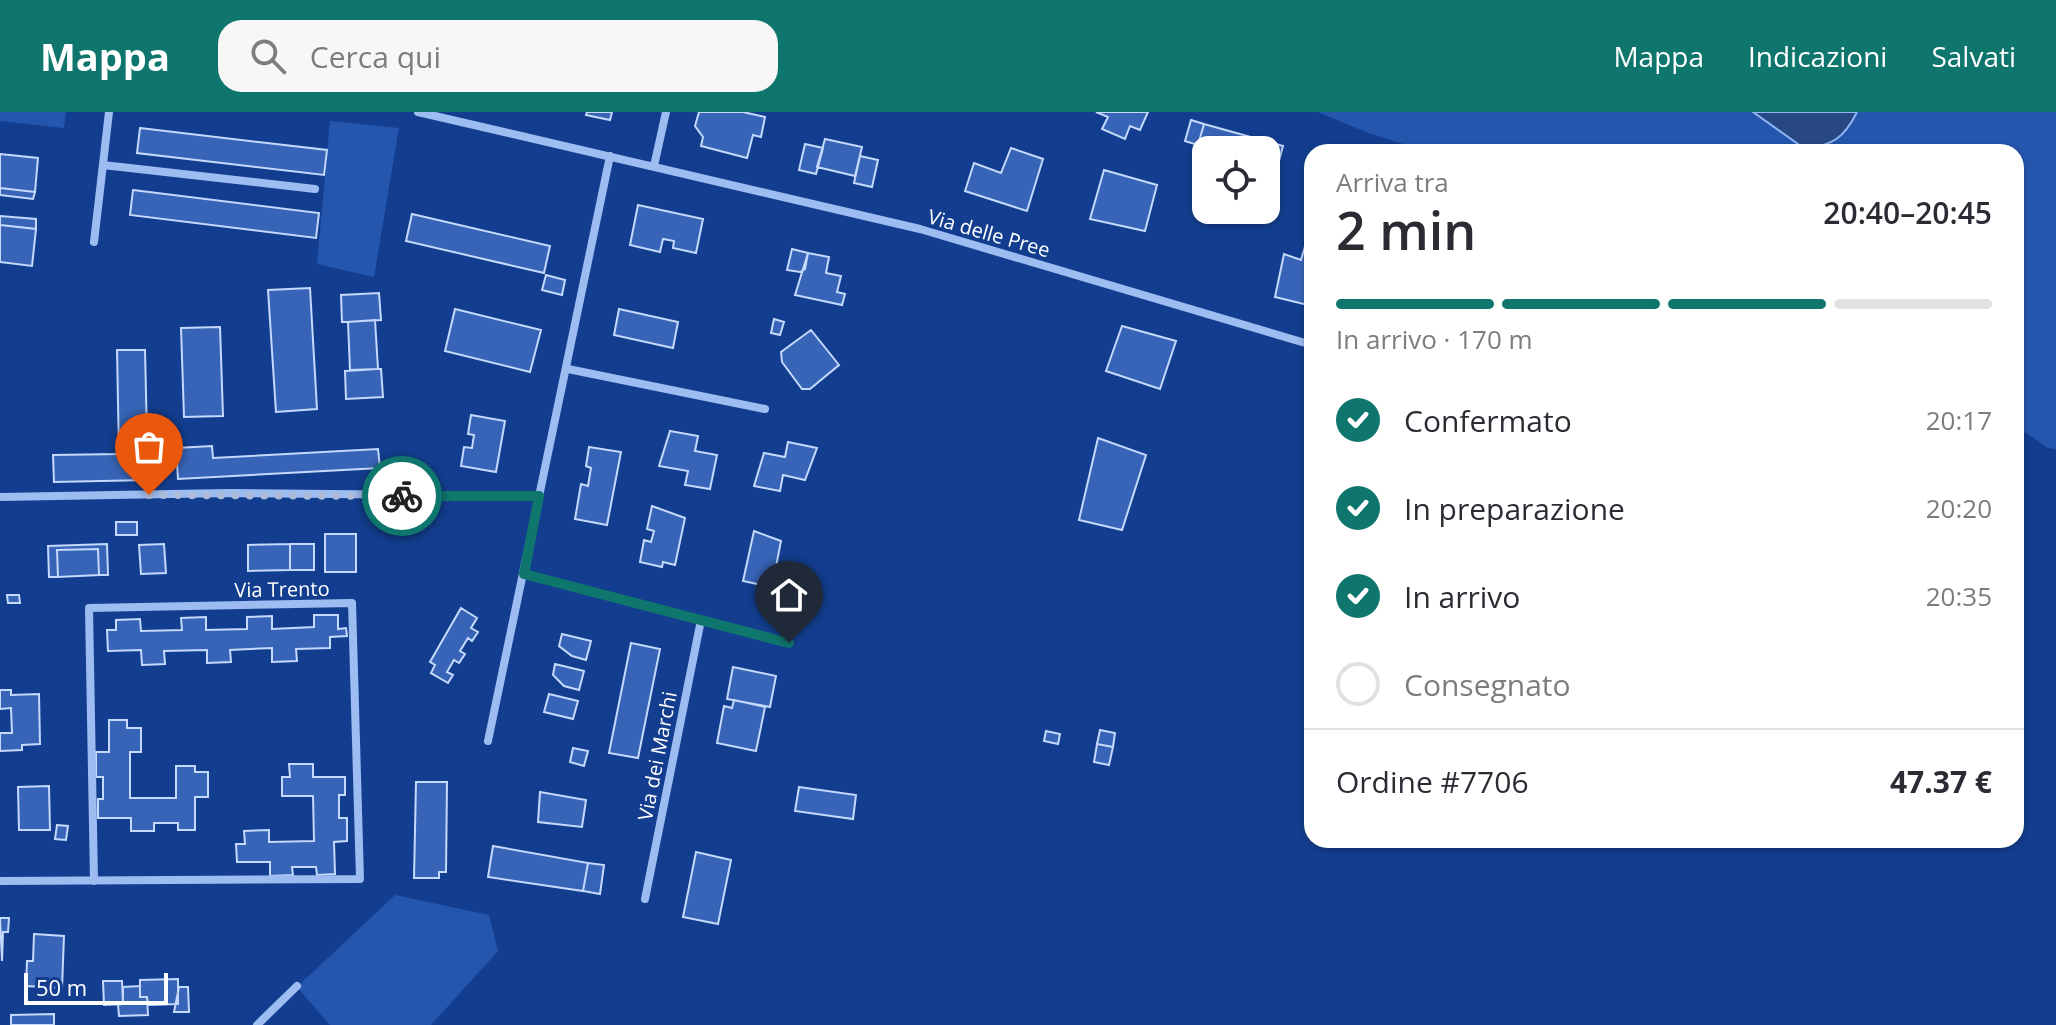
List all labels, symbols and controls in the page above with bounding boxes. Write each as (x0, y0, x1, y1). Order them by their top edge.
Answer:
search box (218, 20, 778, 92)
text: Mappa (40, 30, 170, 82)
icon: search (246, 34, 290, 78)
text: Cerca qui (310, 36, 441, 77)
text: Mappa (1613, 37, 1704, 75)
text: Indicazioni (1748, 37, 1887, 75)
text: Salvati (1931, 37, 2016, 75)
map controls (1192, 136, 1280, 224)
button: locate (1192, 136, 1280, 224)
text: Arriva tra (1336, 164, 1449, 200)
text: 20:40–20:45 (1823, 192, 1992, 233)
text: 2 min (1336, 194, 1476, 265)
street label: Via delle Pree (925, 203, 1053, 263)
text: In arrivo · 170 m (1336, 321, 1533, 357)
icon: check (1336, 398, 1380, 442)
text: Confermato (1404, 400, 1572, 441)
text: 20:17 (1926, 402, 1992, 438)
pin (115, 413, 183, 495)
icon: bag (127, 425, 171, 469)
courier (362, 456, 442, 536)
icon: bike (380, 474, 424, 518)
icon: check (1336, 486, 1380, 530)
text: In preparazione (1404, 488, 1625, 529)
text: 20:20 (1926, 490, 1992, 526)
pin (755, 561, 823, 643)
icon: home (767, 573, 811, 617)
icon: check (1336, 574, 1380, 618)
street label: Via Trento (234, 575, 330, 603)
text: In arrivo (1404, 576, 1520, 617)
text: 20:35 (1926, 578, 1992, 614)
text: Consegnato (1404, 664, 1571, 705)
street label: Via dei Marchi (631, 689, 683, 823)
text: Ordine #7706 (1336, 761, 1529, 802)
text: 47.37 € (1890, 761, 1992, 802)
scale bar (24, 969, 168, 1005)
text: 50 m (36, 972, 87, 1002)

